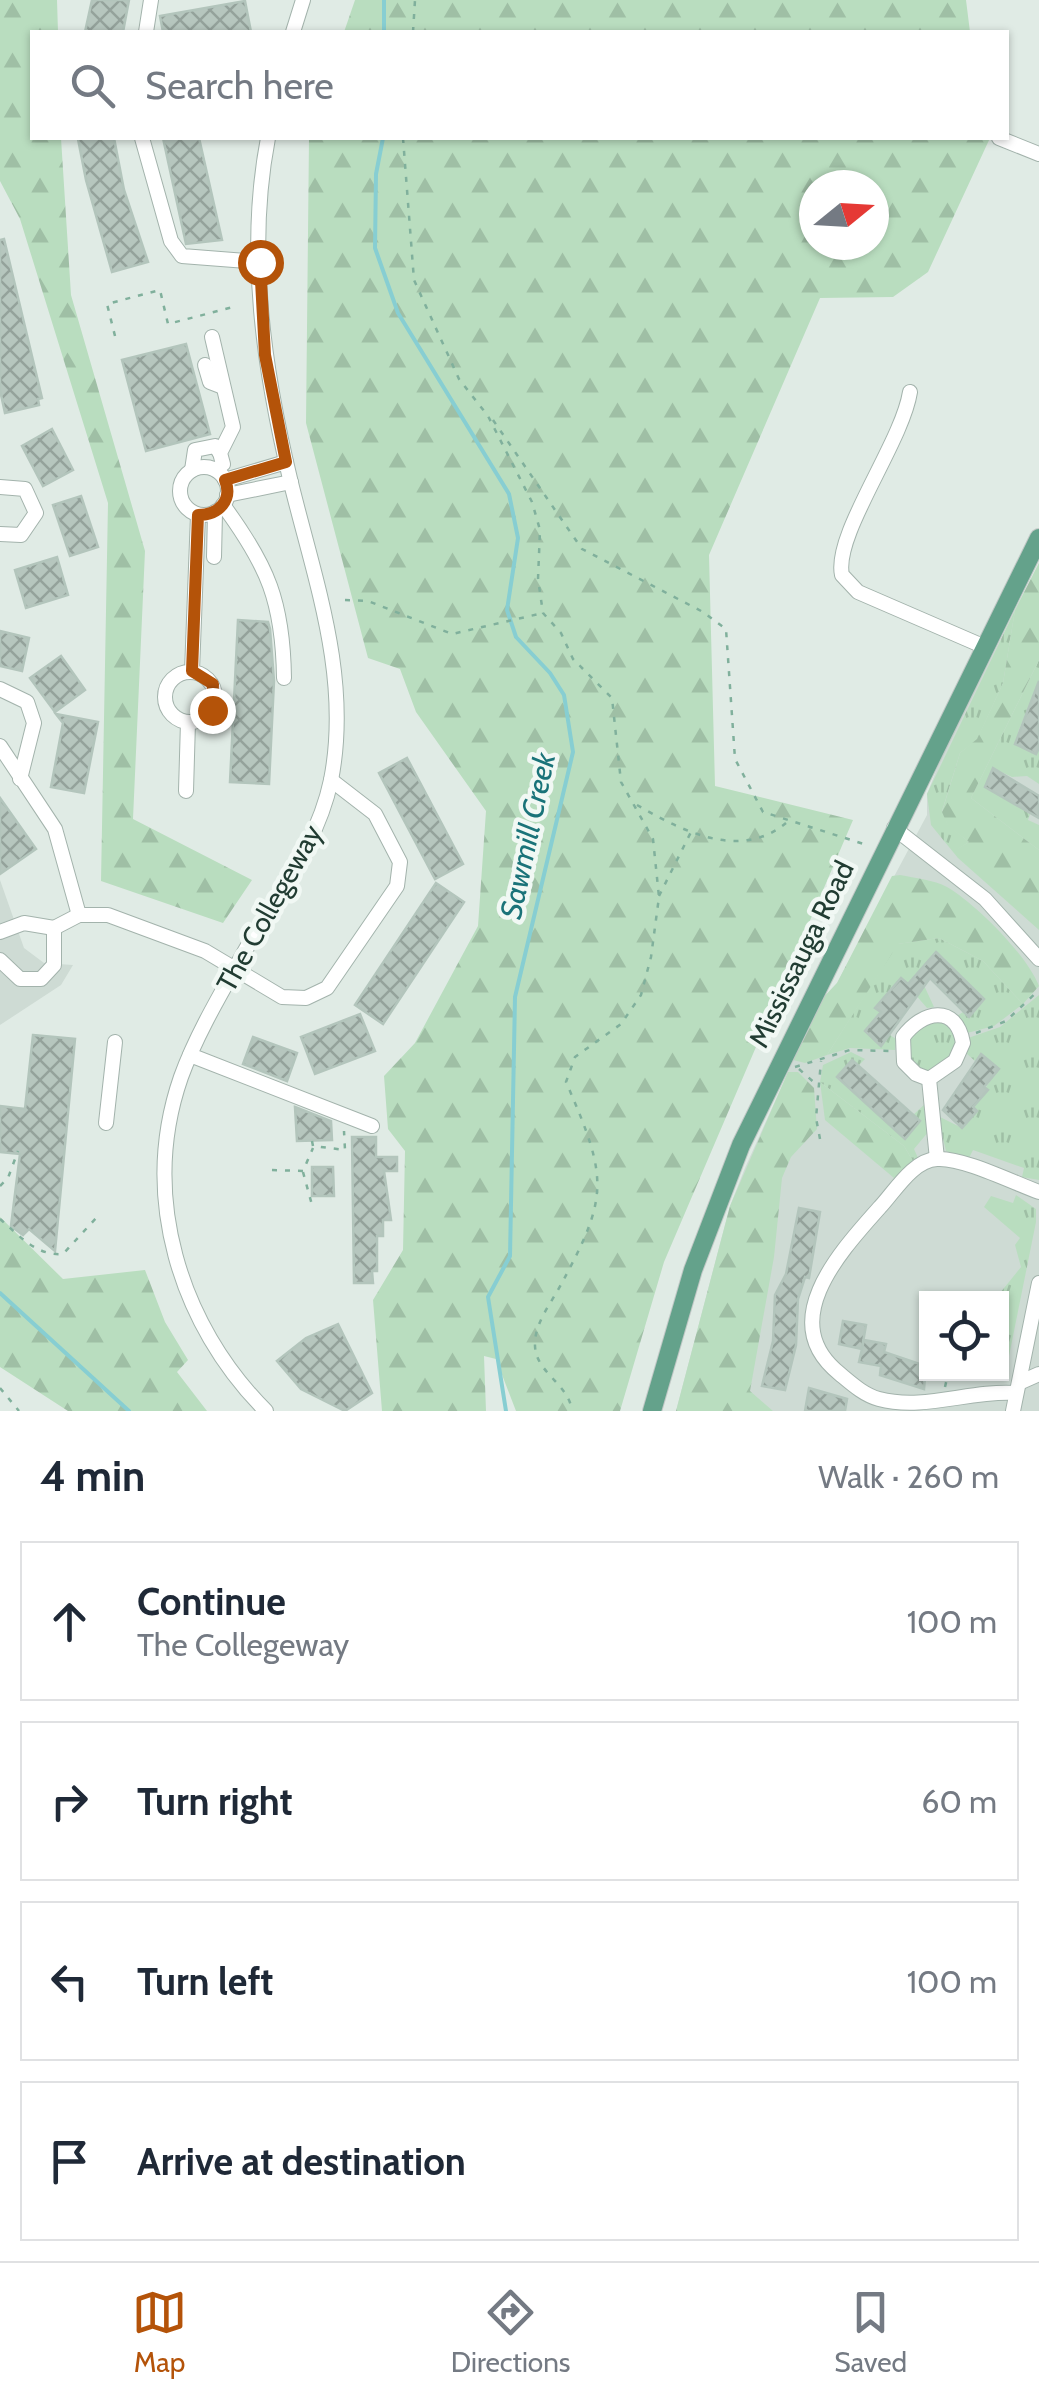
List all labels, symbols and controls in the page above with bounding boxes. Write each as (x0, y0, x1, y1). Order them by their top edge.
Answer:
search box (30, 30, 1009, 140)
icon: search (65, 58, 120, 113)
text: Search here (145, 62, 334, 109)
north arrow (799, 170, 889, 260)
route start (238, 240, 284, 286)
route end (190, 688, 236, 734)
water label: Sawmill Creek (492, 748, 563, 922)
street label: The Collegeway (209, 819, 329, 997)
street label: Mississauga Road (741, 855, 861, 1053)
map controls (919, 1291, 1009, 1381)
button: locate (919, 1291, 1009, 1381)
text: 4 min (40, 1450, 145, 1502)
text: Walk · 260 m (818, 1457, 999, 1496)
text: Continue (137, 1578, 286, 1625)
icon: ahead (42, 1594, 97, 1649)
text: 100 m (907, 1602, 997, 1641)
text: The Collegeway (137, 1625, 349, 1664)
icon: right (42, 1774, 97, 1829)
text: Turn right (137, 1778, 293, 1825)
text: 60 m (921, 1782, 997, 1821)
icon: left (42, 1954, 97, 2009)
text: Turn left (137, 1958, 273, 2005)
text: 100 m (907, 1962, 997, 2001)
icon: arrive (42, 2134, 97, 2189)
text: Arrive at destination (137, 2138, 466, 2185)
tab: Map (132, 2285, 187, 2379)
tab: Directions (451, 2285, 570, 2379)
tab: Saved (834, 2285, 907, 2379)

